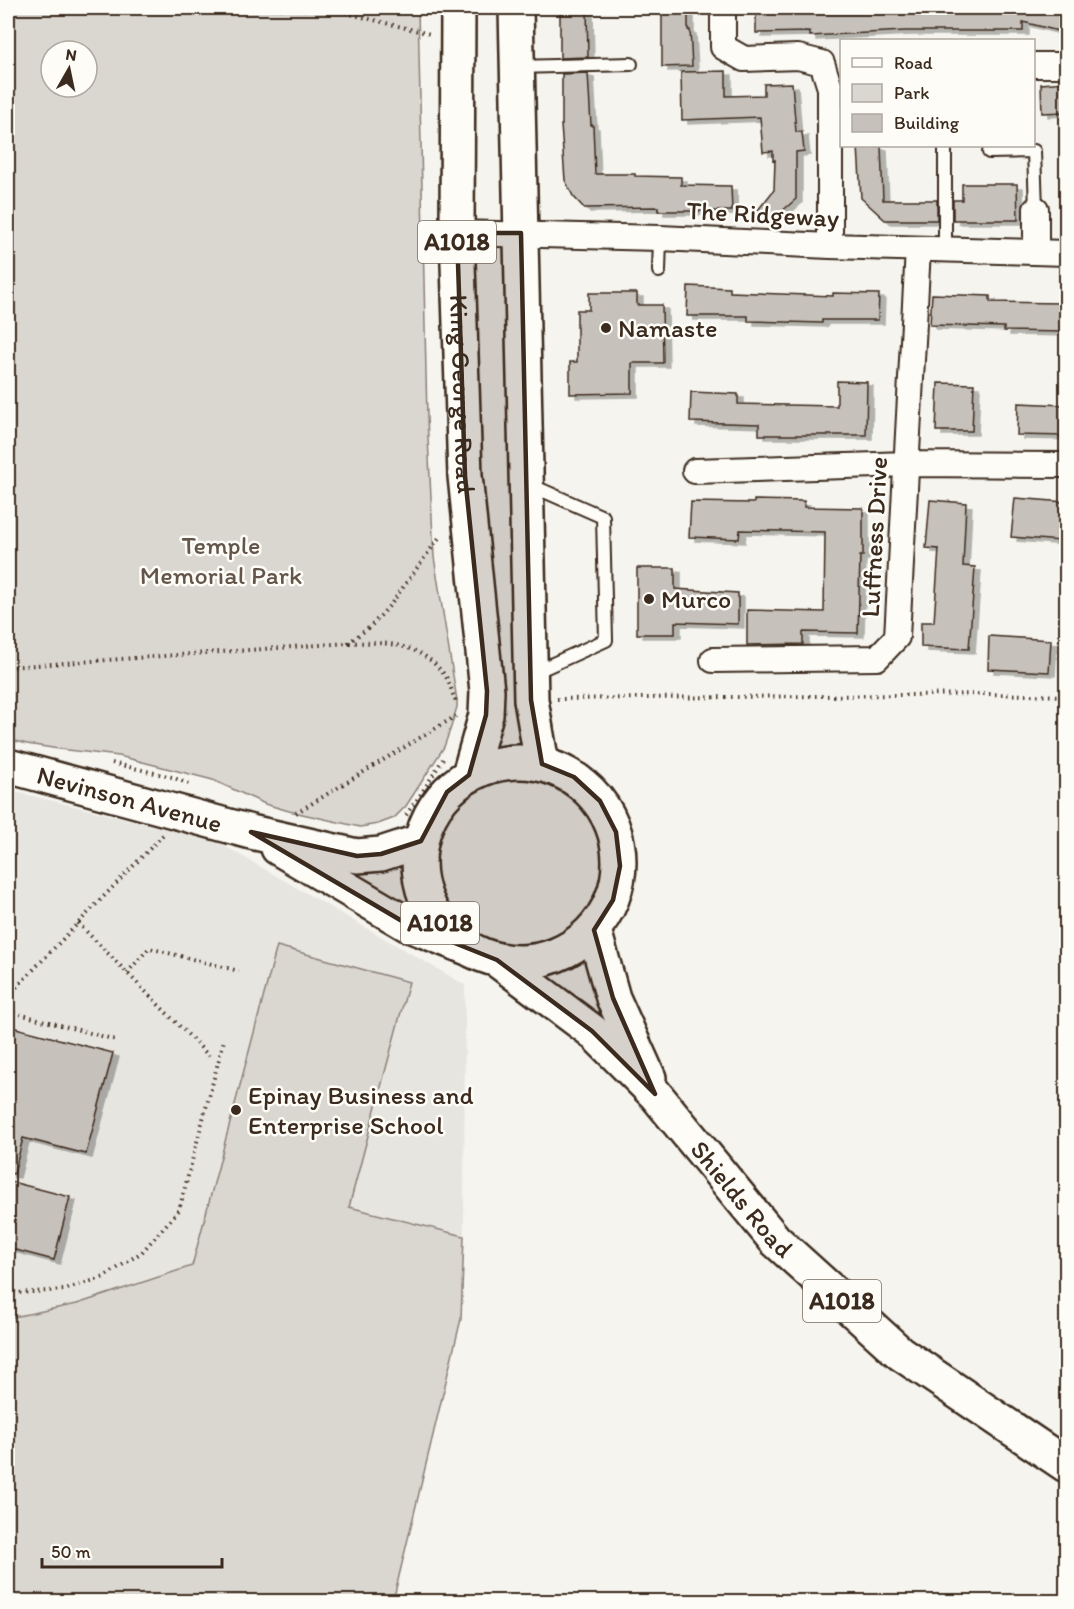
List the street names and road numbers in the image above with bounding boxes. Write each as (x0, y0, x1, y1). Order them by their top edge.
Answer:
street label: The Ridgeway (686, 194, 840, 234)
road number: A1018 (418, 221, 496, 263)
street label: King George Road (443, 294, 483, 495)
street label: Luffness Drive (854, 456, 894, 618)
street label: Nevinson Avenue (33, 759, 226, 839)
road number: A1018 (401, 902, 479, 944)
street label: Shields Road (684, 1134, 800, 1265)
road number: A1018 (803, 1280, 881, 1322)

